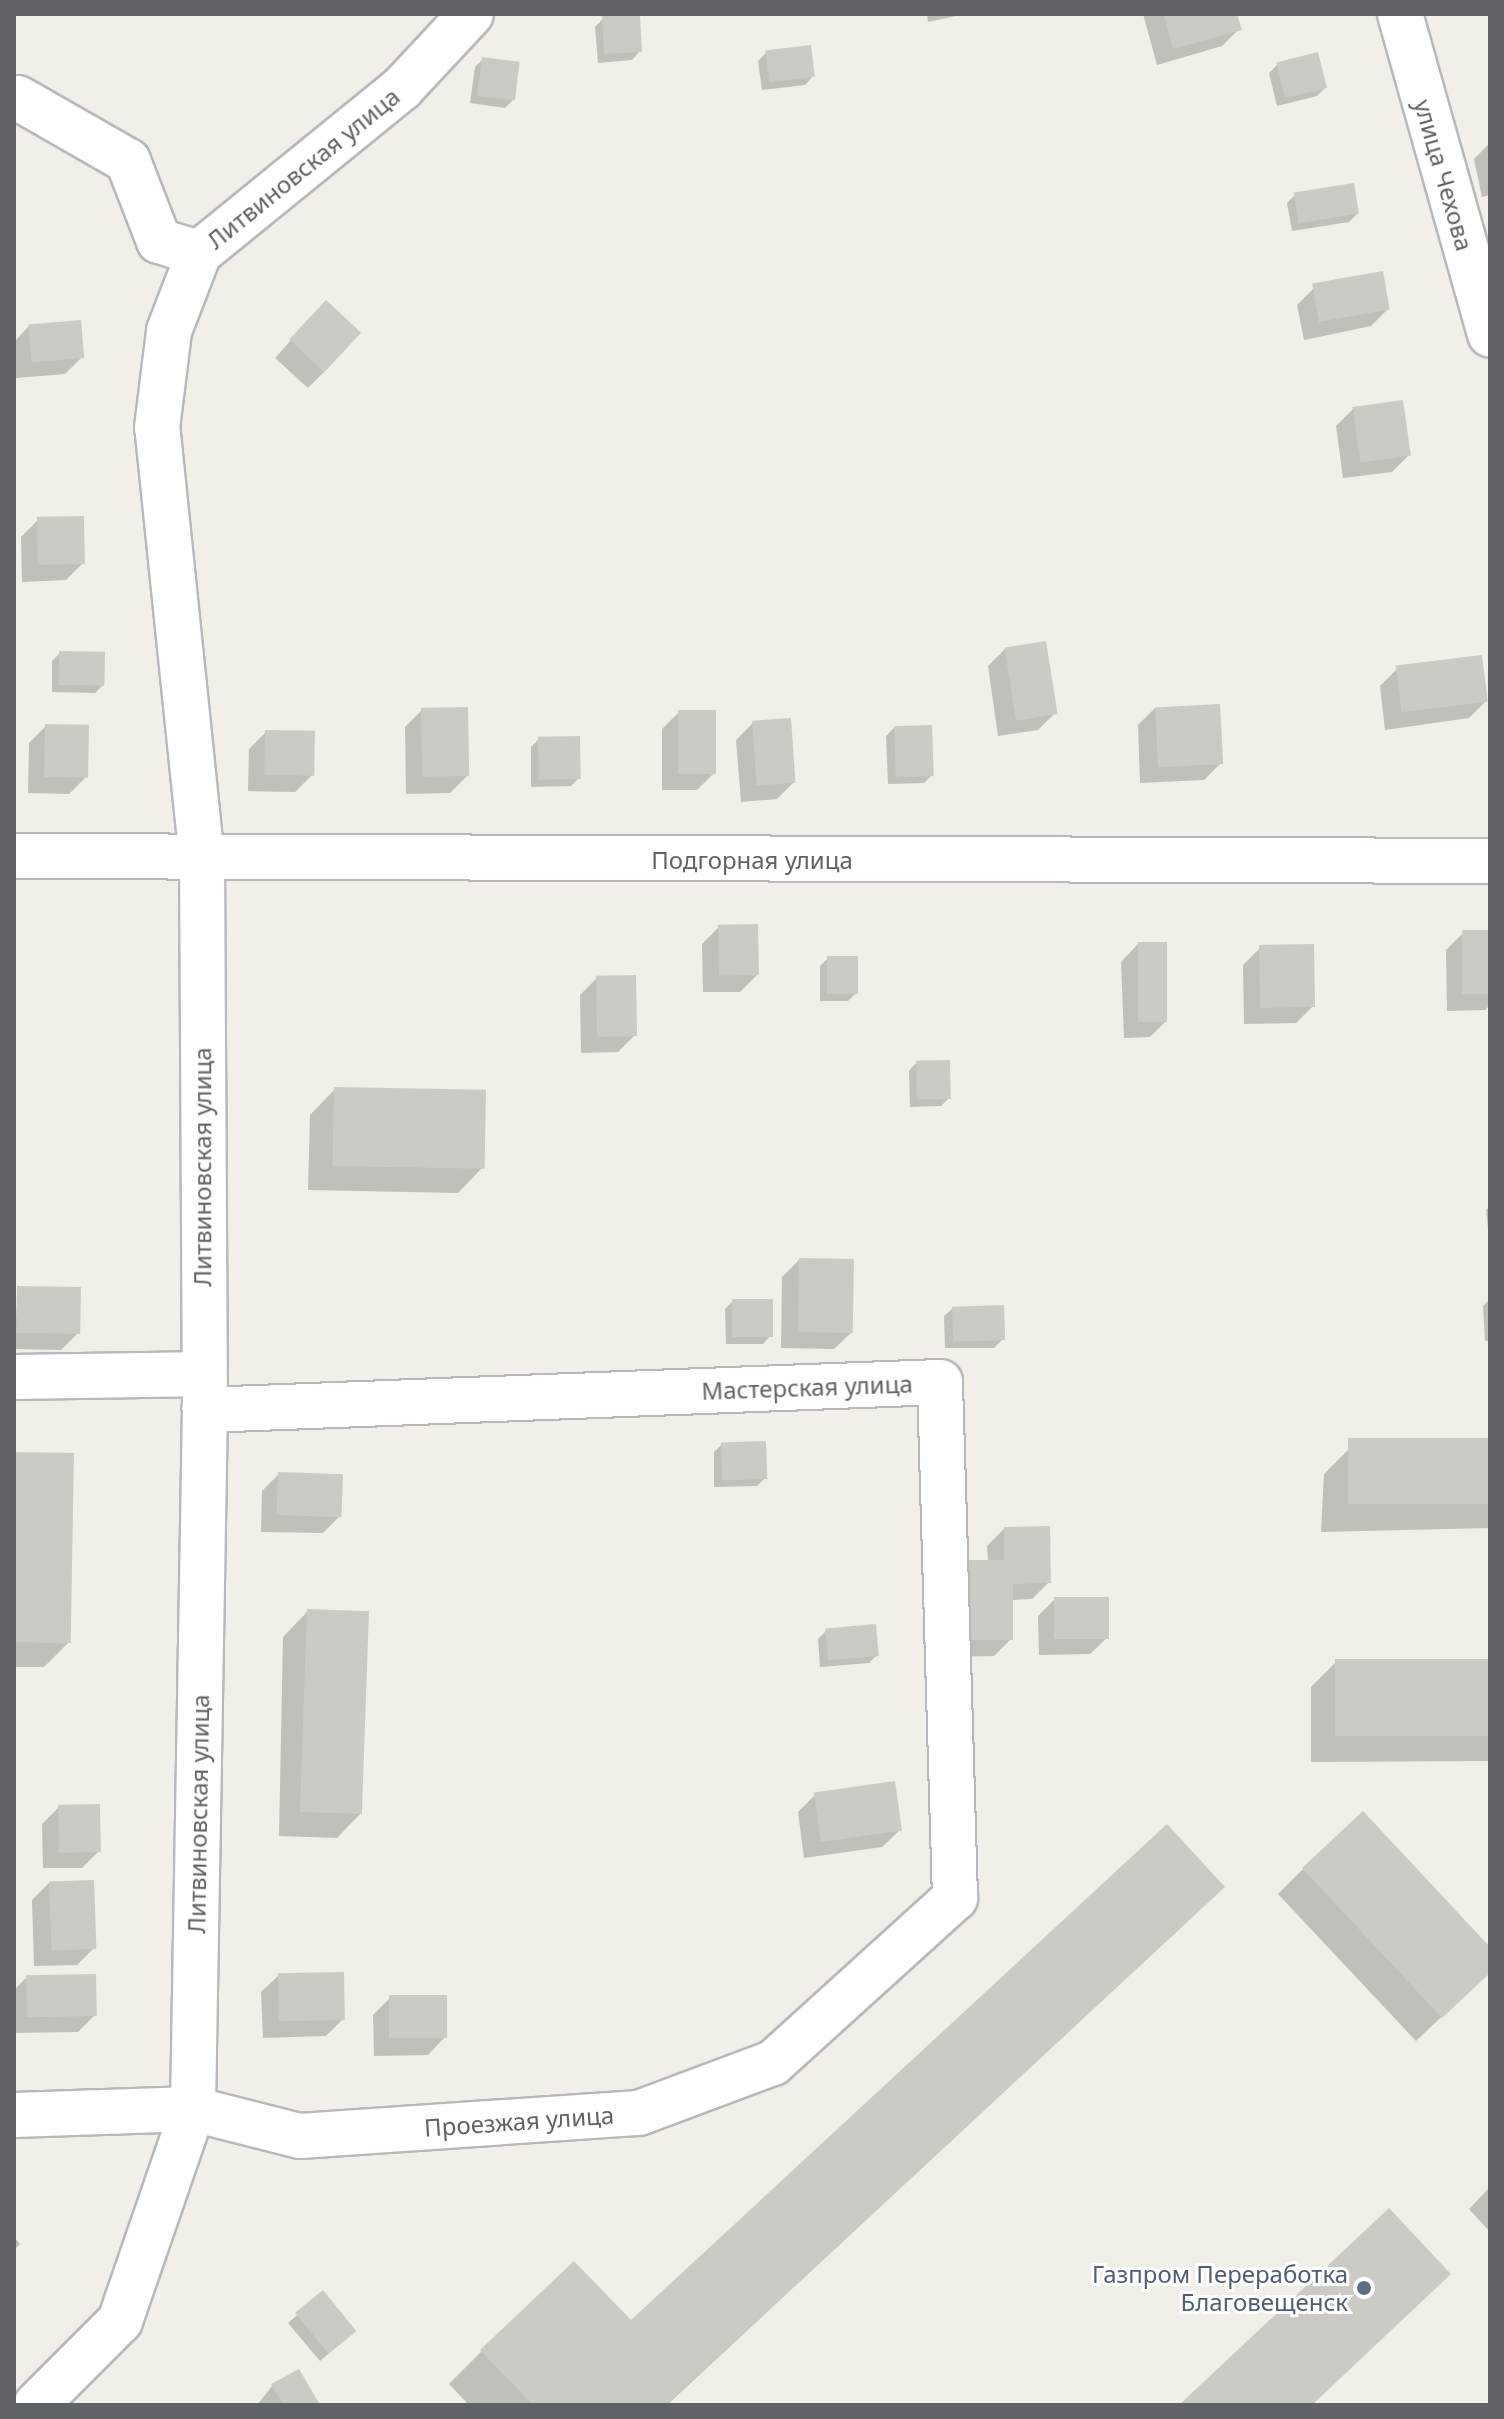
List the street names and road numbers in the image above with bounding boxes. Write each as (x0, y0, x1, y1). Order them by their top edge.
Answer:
street label: Литвиновская улица (201, 81, 405, 255)
street label: улица Чехова (1409, 96, 1479, 254)
street label: Подгорная улица (651, 846, 853, 874)
street label: Литвиновская улица (188, 1047, 216, 1287)
street label: Мастерская улица (701, 1369, 913, 1405)
street label: Литвиновская улица (182, 1694, 214, 1934)
street label: Проезжая улица (423, 2100, 615, 2142)

